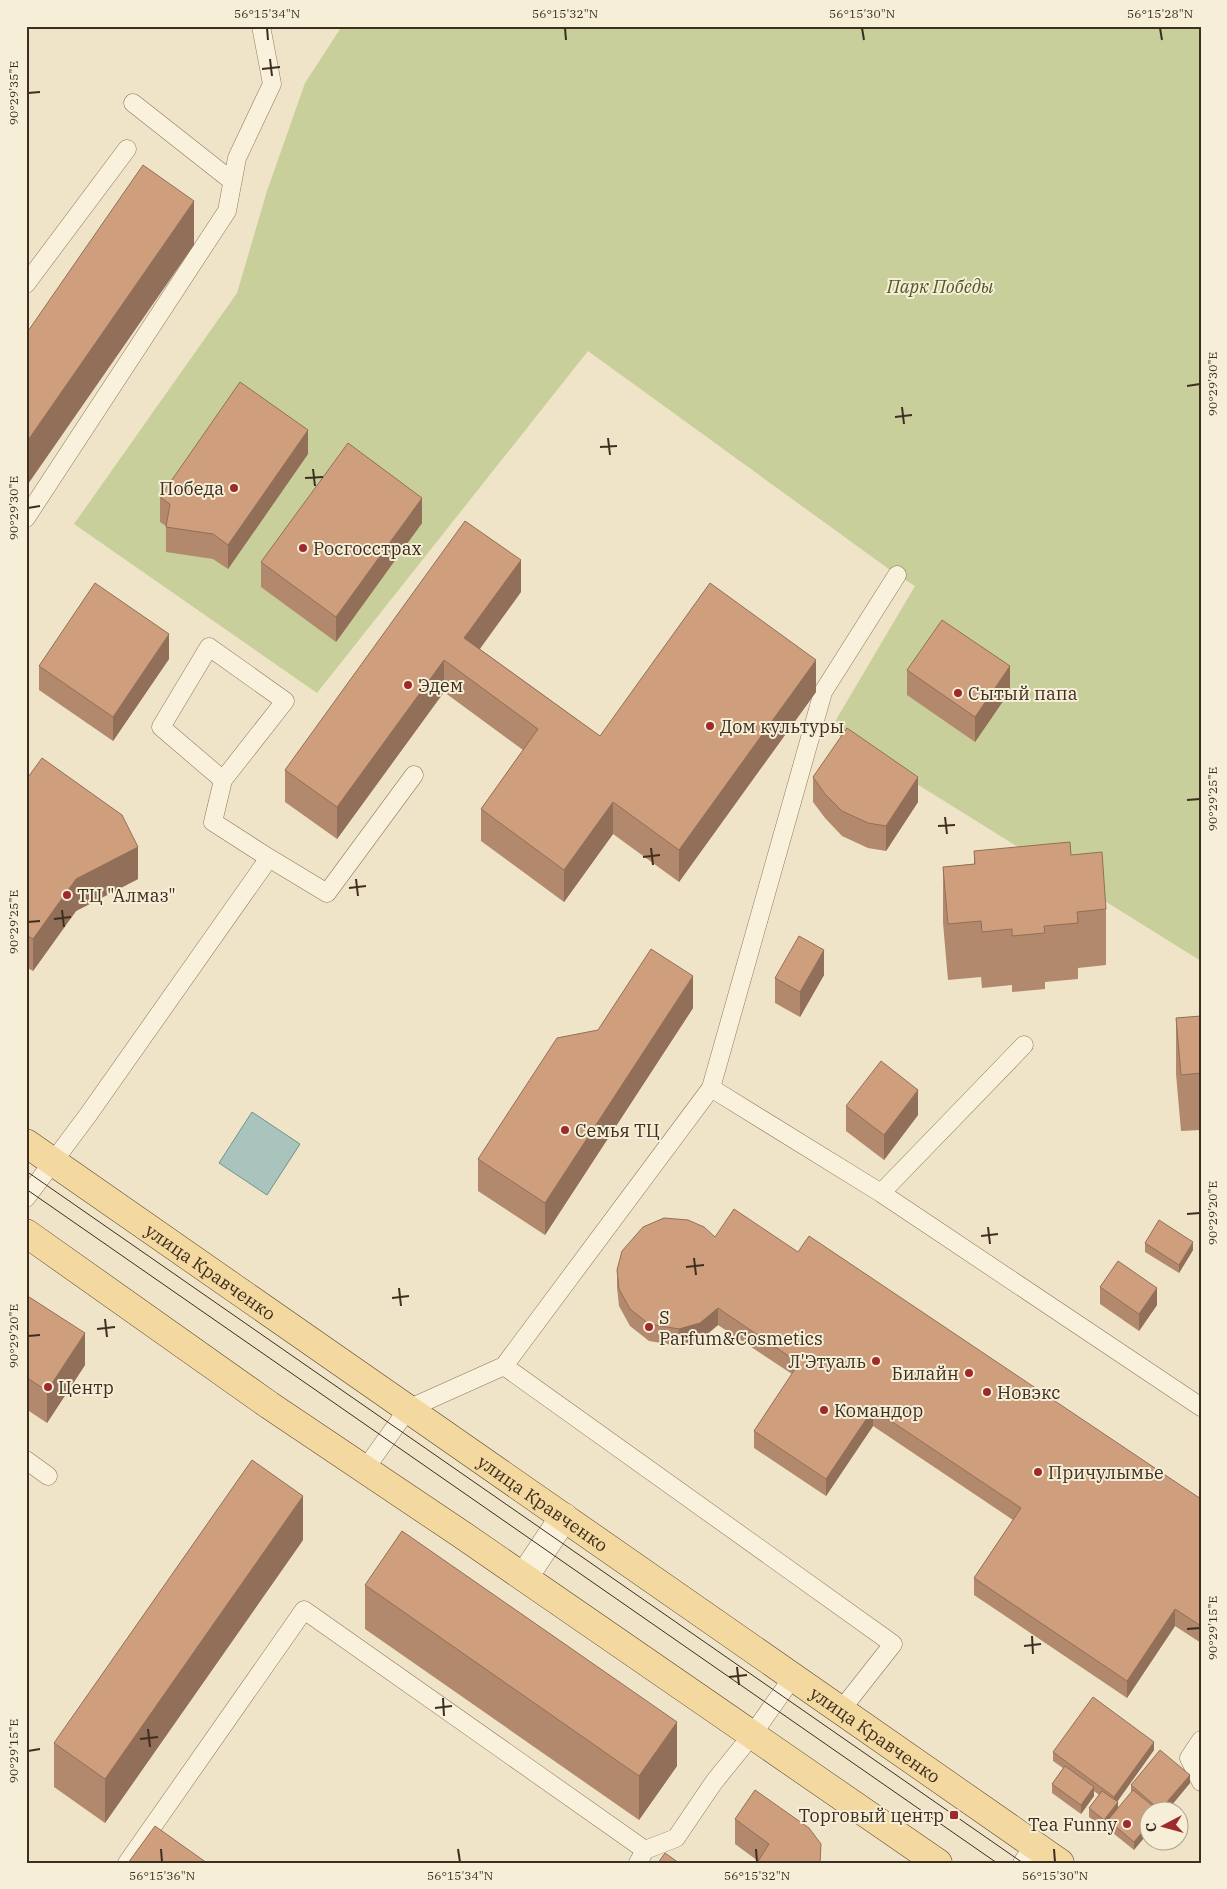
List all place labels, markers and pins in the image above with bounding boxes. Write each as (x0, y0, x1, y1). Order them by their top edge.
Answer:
place label: Победа (159, 477, 224, 500)
marker: Победа (228, 482, 240, 494)
place label: Росгосстрах (313, 537, 422, 560)
marker: Росгосстрах (297, 542, 309, 554)
place label: Эдем (418, 674, 463, 697)
marker: Эдем (402, 679, 414, 691)
place label: Сытый папа (968, 682, 1078, 705)
marker: Сытый папа (952, 687, 964, 699)
place label: Дом культуры (720, 715, 844, 738)
marker: Дом культуры (704, 720, 716, 732)
place label: ТЦ "Алмаз" (77, 884, 176, 907)
marker: ТЦ "Алмаз" (61, 889, 73, 901)
place label: Семья ТЦ (575, 1119, 660, 1142)
marker: Семья ТЦ (559, 1124, 571, 1136)
place label: S Parfum&Cosmetics (659, 1306, 823, 1350)
marker: S Parfum&Cosmetics (643, 1321, 655, 1333)
place label: Л'Этуаль (788, 1350, 866, 1373)
marker: Л'Этуаль (870, 1355, 882, 1367)
place label: Билайн (892, 1362, 959, 1385)
marker: Билайн (963, 1367, 975, 1379)
place label: Центр (58, 1376, 114, 1399)
marker: Центр (42, 1381, 54, 1393)
place label: Новэкс (997, 1381, 1060, 1404)
marker: Новэкс (981, 1386, 993, 1398)
place label: Командор (834, 1399, 923, 1422)
marker: Командор (818, 1404, 830, 1416)
place label: Причулымье (1048, 1461, 1164, 1484)
marker: Причулымье (1032, 1466, 1044, 1478)
place label: Торговый центр (799, 1804, 944, 1827)
marker: Торговый центр (948, 1809, 960, 1821)
place label: Tea Funny (1028, 1813, 1117, 1836)
marker: Tea Funny (1121, 1818, 1133, 1830)

